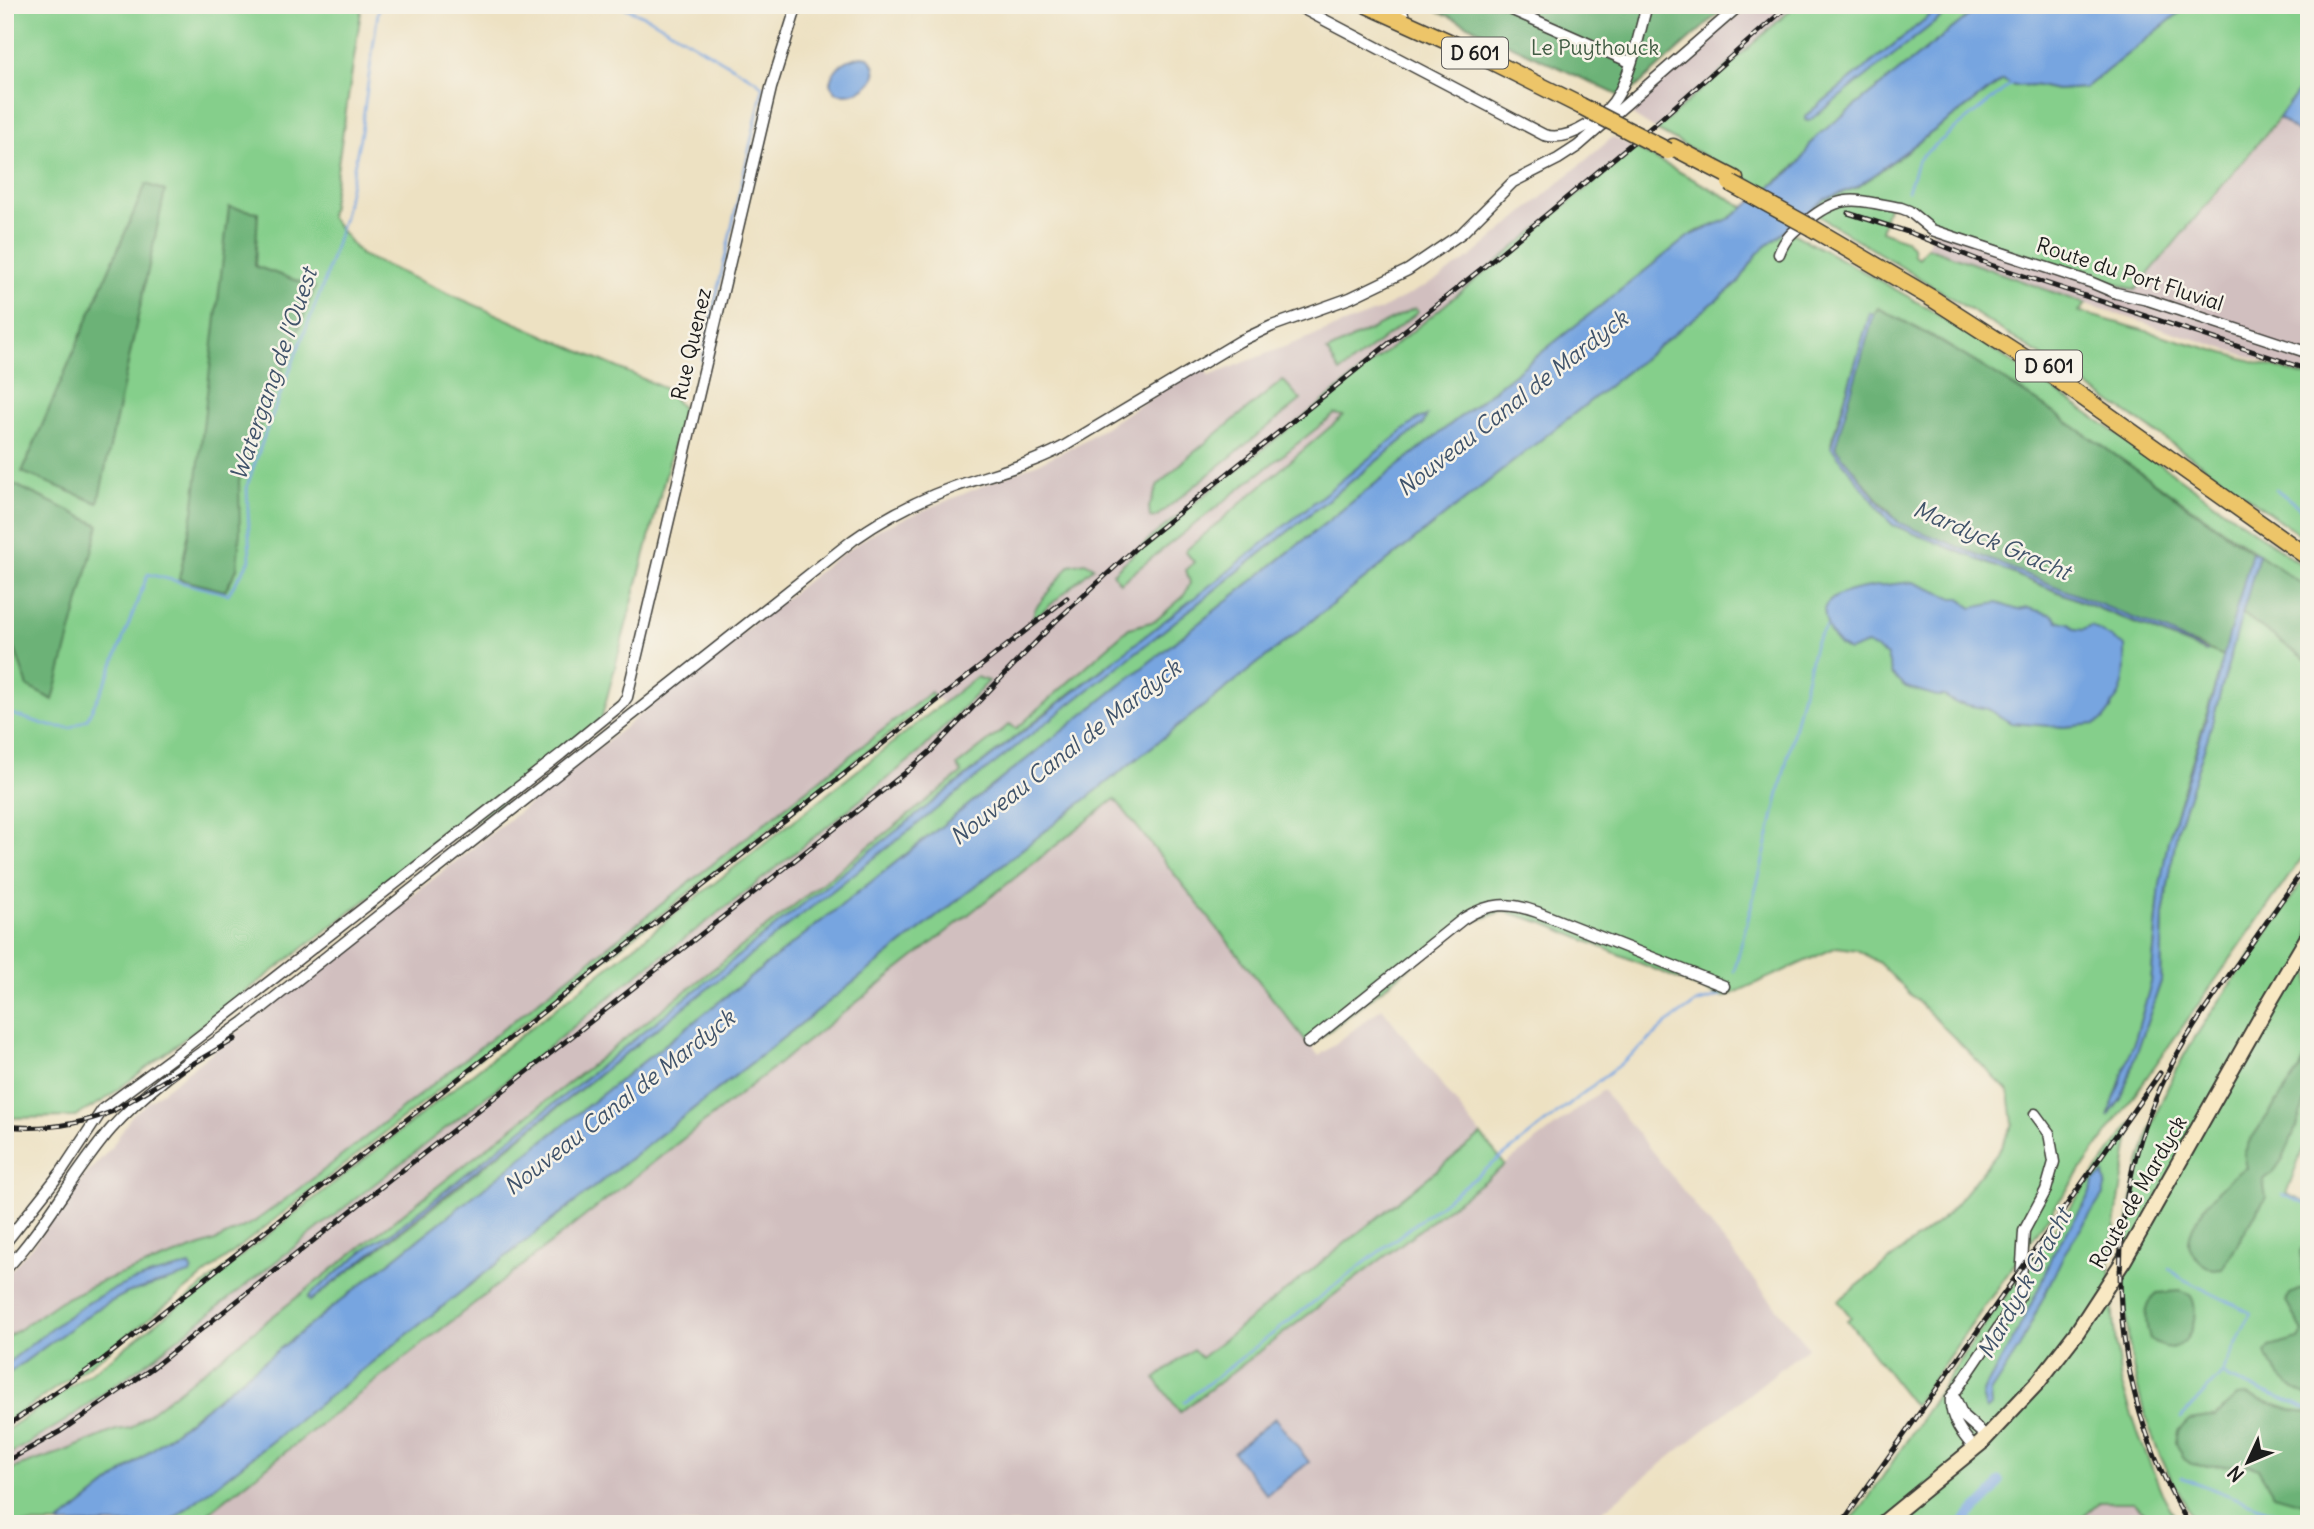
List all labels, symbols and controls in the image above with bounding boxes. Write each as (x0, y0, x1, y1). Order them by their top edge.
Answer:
park label: Le Puythouck (1531, 34, 1659, 61)
road number: D 601 (1442, 38, 1508, 68)
street label: Route du Port Fluvial (2033, 231, 2227, 317)
water label: Watergang de l'Ouest (223, 261, 324, 484)
street label: Rue Quenez (665, 285, 717, 403)
water label: Nouveau Canal de Mardyck (1391, 303, 1634, 502)
road number: D 601 (2016, 350, 2082, 382)
water label: Mardyck Gracht (1909, 494, 2078, 587)
water label: Nouveau Canal de Mardyck (944, 652, 1187, 851)
water label: Nouveau Canal de Mardyck (498, 1002, 741, 1201)
street label: Route de Mardyck (2083, 1111, 2193, 1273)
water label: Mardyck Gracht (1971, 1200, 2079, 1363)
north arrow (2212, 1428, 2282, 1498)
text: N (2223, 1461, 2249, 1487)

